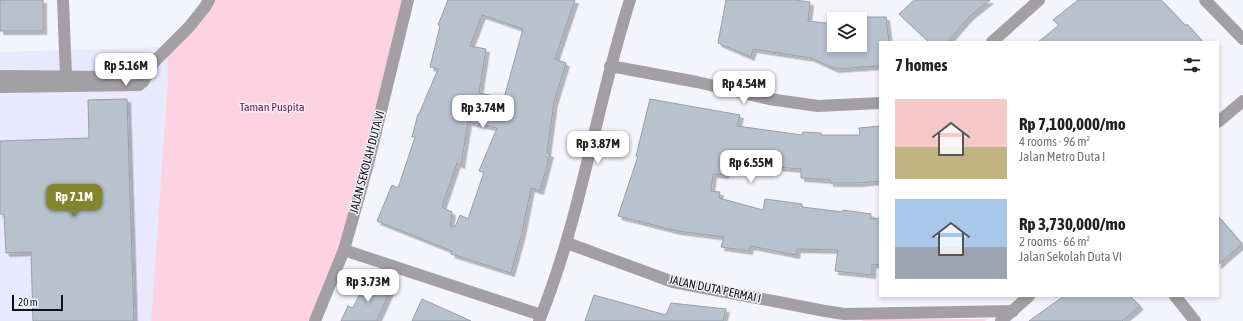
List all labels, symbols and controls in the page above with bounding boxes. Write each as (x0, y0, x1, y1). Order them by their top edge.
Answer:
map controls (827, 12, 867, 52)
button: layers (827, 12, 867, 52)
pin: Rp 5.16M (85, 53, 167, 87)
icon: filters (1181, 54, 1203, 76)
text: 7 homes (895, 55, 948, 75)
text: Rp 5.16M (104, 58, 148, 73)
pin: Rp 4.54M (703, 71, 785, 105)
text: Rp 4.54M (722, 76, 766, 91)
pin: Rp 3.74M (442, 95, 524, 129)
park label: Taman Puspita (239, 100, 305, 114)
text: Rp 3.74M (461, 100, 505, 115)
street label: JALAN SEKOLAH DUTA VI (347, 109, 387, 215)
text: Rp 7,100,000/mo (1019, 114, 1126, 134)
icon: home (927, 115, 975, 163)
pin: Rp 3.87M (557, 131, 639, 165)
text: 4 rooms · 96 m² (1019, 134, 1090, 149)
text: Rp 3.87M (576, 136, 620, 151)
text: Jalan Metro Duta I (1019, 149, 1105, 164)
pin: Rp 6.55M (710, 150, 792, 184)
text: Rp 6.55M (729, 155, 773, 170)
pin: Rp 7.1M (37, 184, 111, 218)
text: Rp 7.1M (55, 189, 93, 204)
text: Rp 3,730,000/mo (1019, 214, 1126, 234)
icon: home (927, 215, 975, 263)
text: 2 rooms · 66 m² (1019, 234, 1090, 249)
text: Jalan Sekolah Duta VI (1019, 249, 1122, 264)
pin: Rp 3.73M (327, 269, 409, 303)
street label: JALAN DUTA PERMAI I (668, 272, 762, 306)
text: Rp 3.73M (346, 274, 390, 289)
scale bar (12, 293, 63, 312)
text: 20 m (18, 296, 38, 308)

